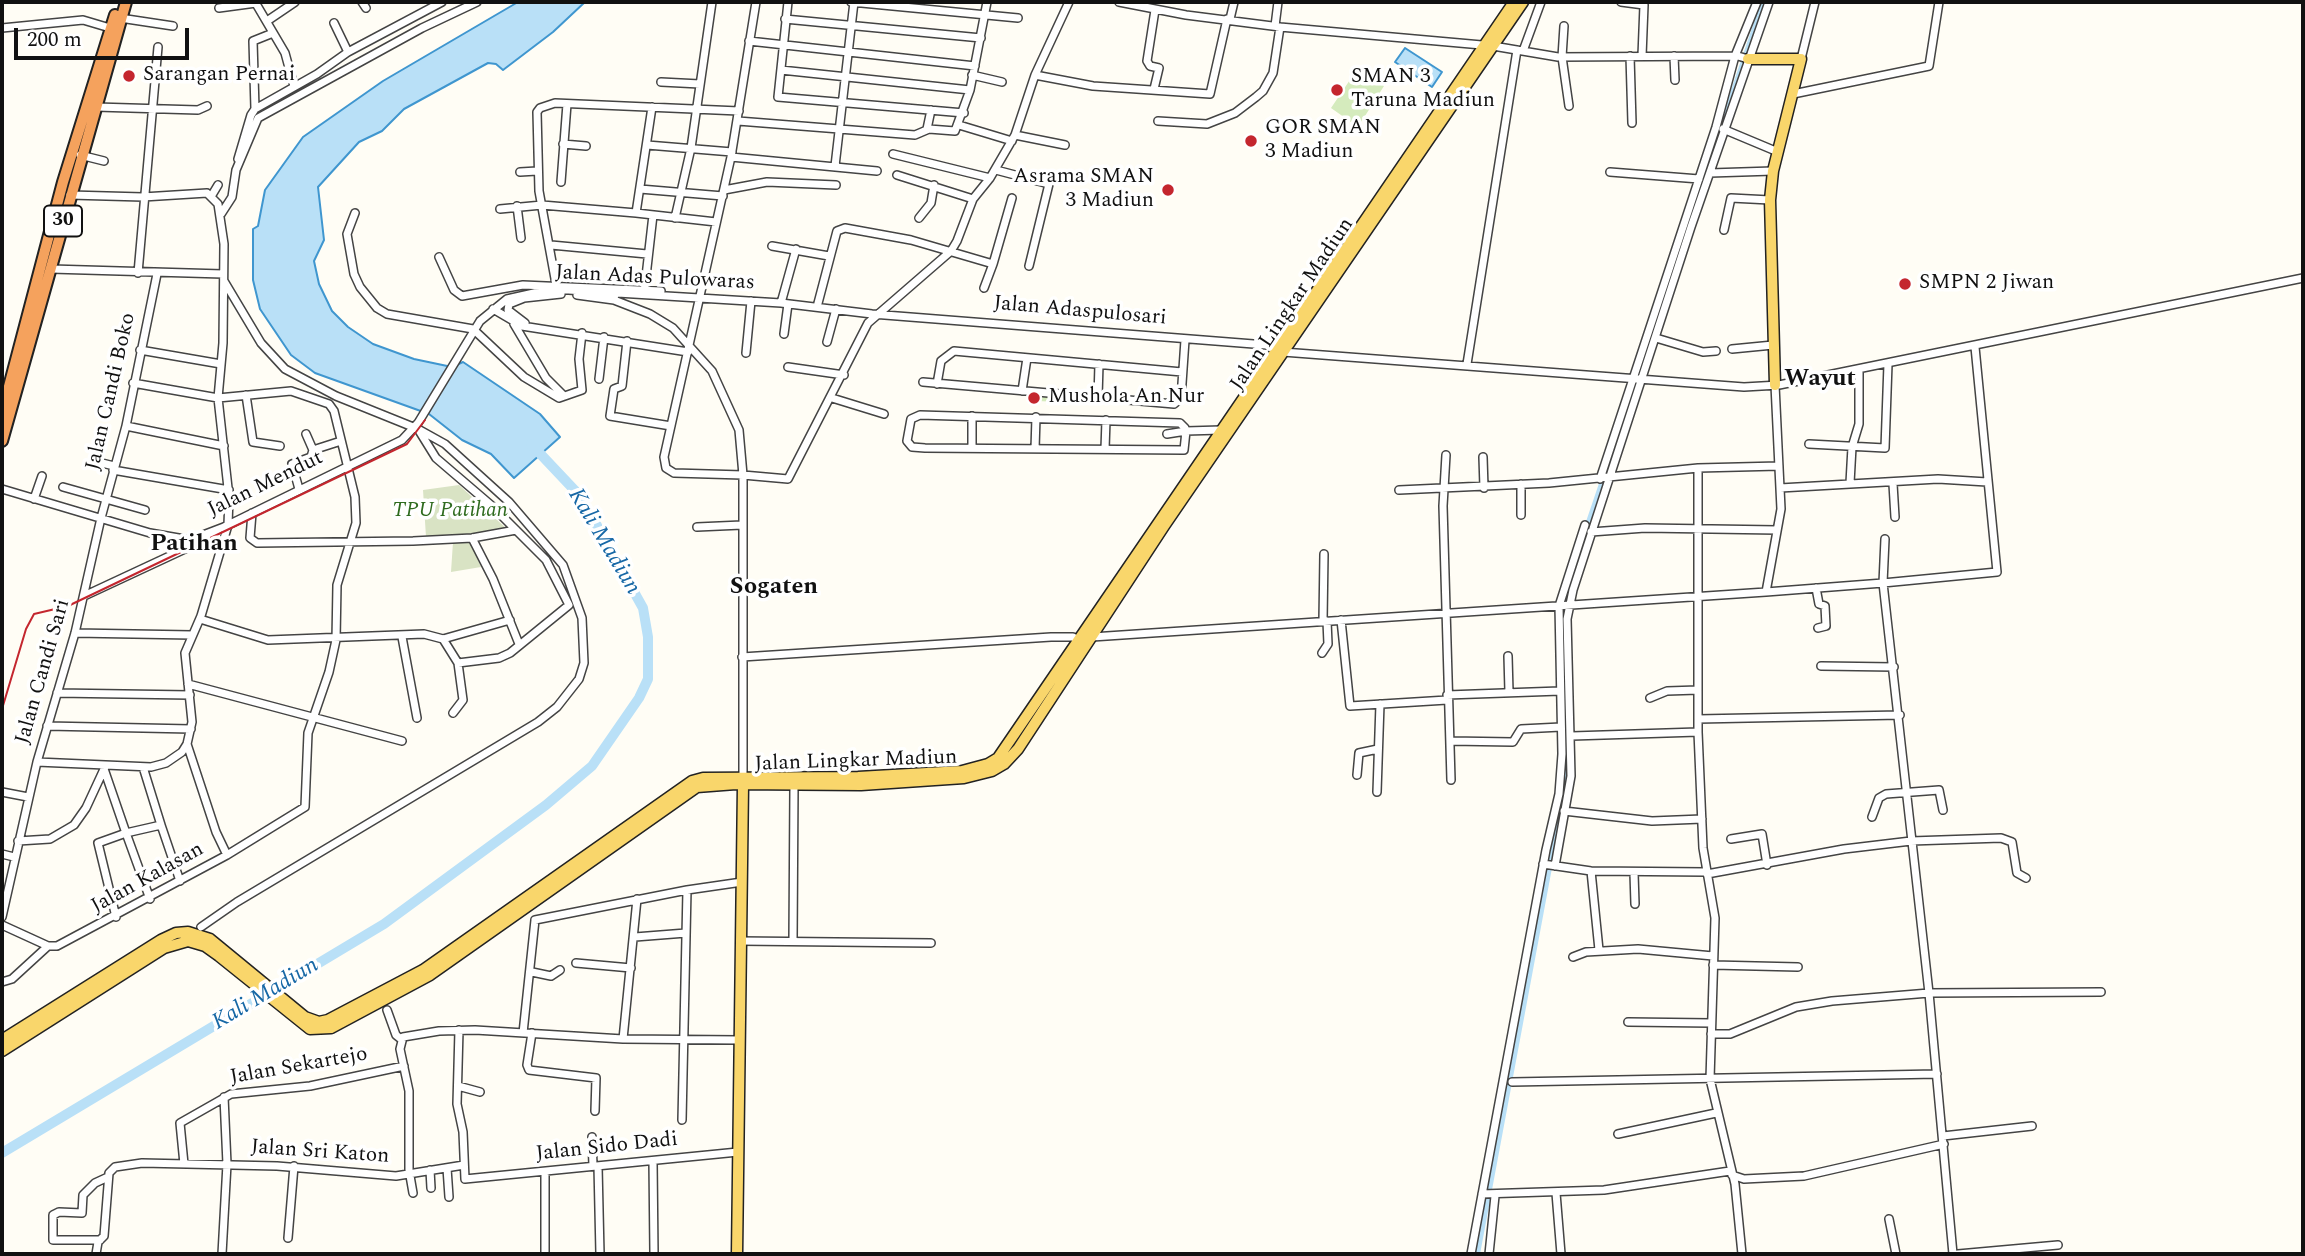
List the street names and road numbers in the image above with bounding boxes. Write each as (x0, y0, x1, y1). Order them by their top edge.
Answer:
road number: 30 (44, 206, 82, 236)
street label: Jalan Lingkar Madiun (1226, 214, 1360, 396)
street label: Jalan Adas Pulowaras (554, 261, 756, 297)
street label: Jalan Adaspulosari (992, 292, 1168, 332)
street label: Jalan Candi Boko (82, 311, 142, 473)
street label: Jalan Mendut (204, 446, 328, 524)
street label: Jalan Candi Sari (11, 597, 77, 747)
street label: Jalan Lingkar Madiun (754, 746, 958, 778)
street label: Jalan Kalasan (87, 838, 209, 920)
street label: Jalan Sekartejo (228, 1043, 370, 1091)
street label: Jalan Sido Dadi (535, 1128, 679, 1168)
street label: Jalan Sri Katon (250, 1136, 390, 1170)

